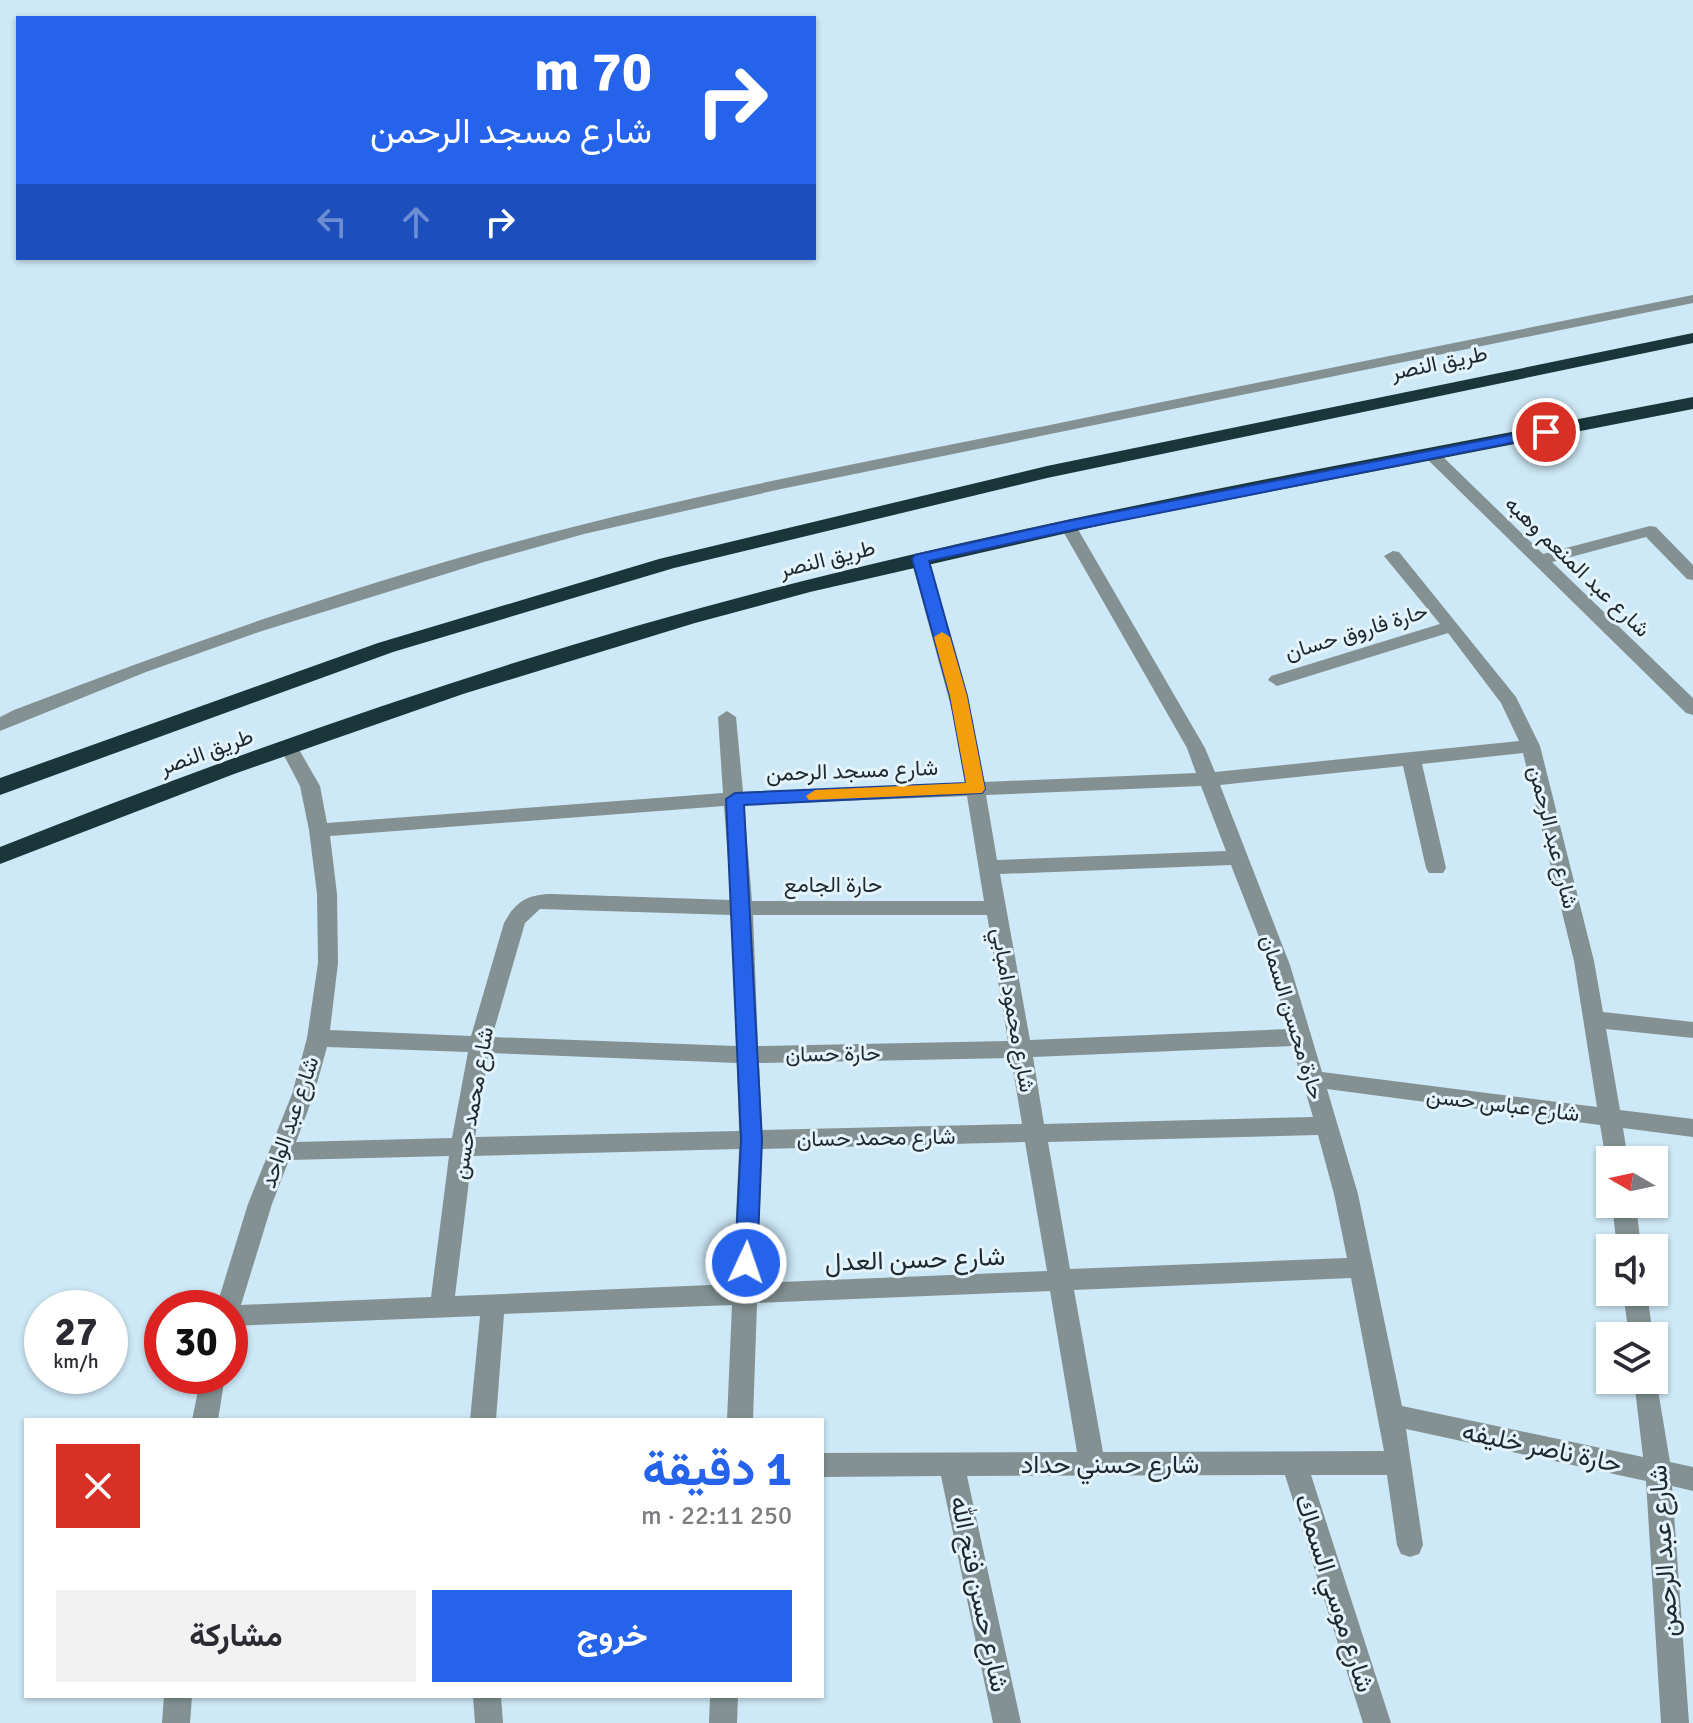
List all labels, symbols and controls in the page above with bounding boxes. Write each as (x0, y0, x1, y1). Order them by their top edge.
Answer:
text: 70 m (534, 37, 652, 106)
icon: right (680, 48, 784, 152)
text: شارع مسجد الرحمن (370, 109, 652, 154)
icon: left (310, 200, 354, 244)
icon: ahead (394, 200, 438, 244)
icon: right (478, 200, 522, 244)
street label: طريق النصر (1388, 339, 1490, 386)
pin (1512, 398, 1580, 466)
icon: arrive (1524, 410, 1568, 454)
street label: شارع عبد المنعم وهبه (1499, 490, 1656, 643)
street label: طريق النصر (775, 534, 878, 584)
street label: حارة فاروق حسان (1281, 597, 1431, 666)
street label: طريق النصر (155, 722, 257, 781)
street label: شارع مسجد الرحمن (765, 754, 939, 788)
street label: شارع عبد الرحمن (1522, 763, 1584, 912)
street label: حارة الجامع (784, 871, 882, 899)
street label: شارع محمود امبابي (981, 926, 1041, 1095)
street label: حارة محسن السمان (1255, 932, 1330, 1103)
street label: شارع محمد حسن (446, 1025, 500, 1182)
street label: حارة حسان (785, 1039, 881, 1068)
street label: شارع عبد الواحد (254, 1053, 326, 1192)
street label: شارع عباس حسن (1425, 1082, 1581, 1128)
street label: شارع محمد حسان (796, 1123, 956, 1153)
north arrow (1596, 1146, 1668, 1218)
map controls (1596, 1146, 1668, 1394)
position arrow (704, 1221, 788, 1305)
button: sound (1596, 1234, 1668, 1306)
street label: شارع حسن العدل (824, 1241, 1006, 1280)
speed limit sign: 30 (144, 1290, 248, 1394)
text: 27 (54, 1307, 98, 1357)
button: layers (1596, 1322, 1668, 1394)
text: km/h (53, 1349, 99, 1374)
street label: حارة ناصر خليفه (1459, 1415, 1624, 1480)
text: 1 دقيقة (642, 1440, 792, 1499)
button: close (56, 1444, 140, 1528)
street label: شارع حسني حداد (1021, 1449, 1199, 1485)
street label: شارع عبد الرحمن (1642, 1464, 1687, 1638)
street label: شارع موسي السماك (1283, 1490, 1381, 1698)
street label: شارع حسن فتح الله (942, 1493, 1015, 1695)
text: 250 m · 22:11 (641, 1500, 792, 1532)
button: مشاركة (56, 1590, 416, 1682)
button: خروج (432, 1590, 792, 1682)

